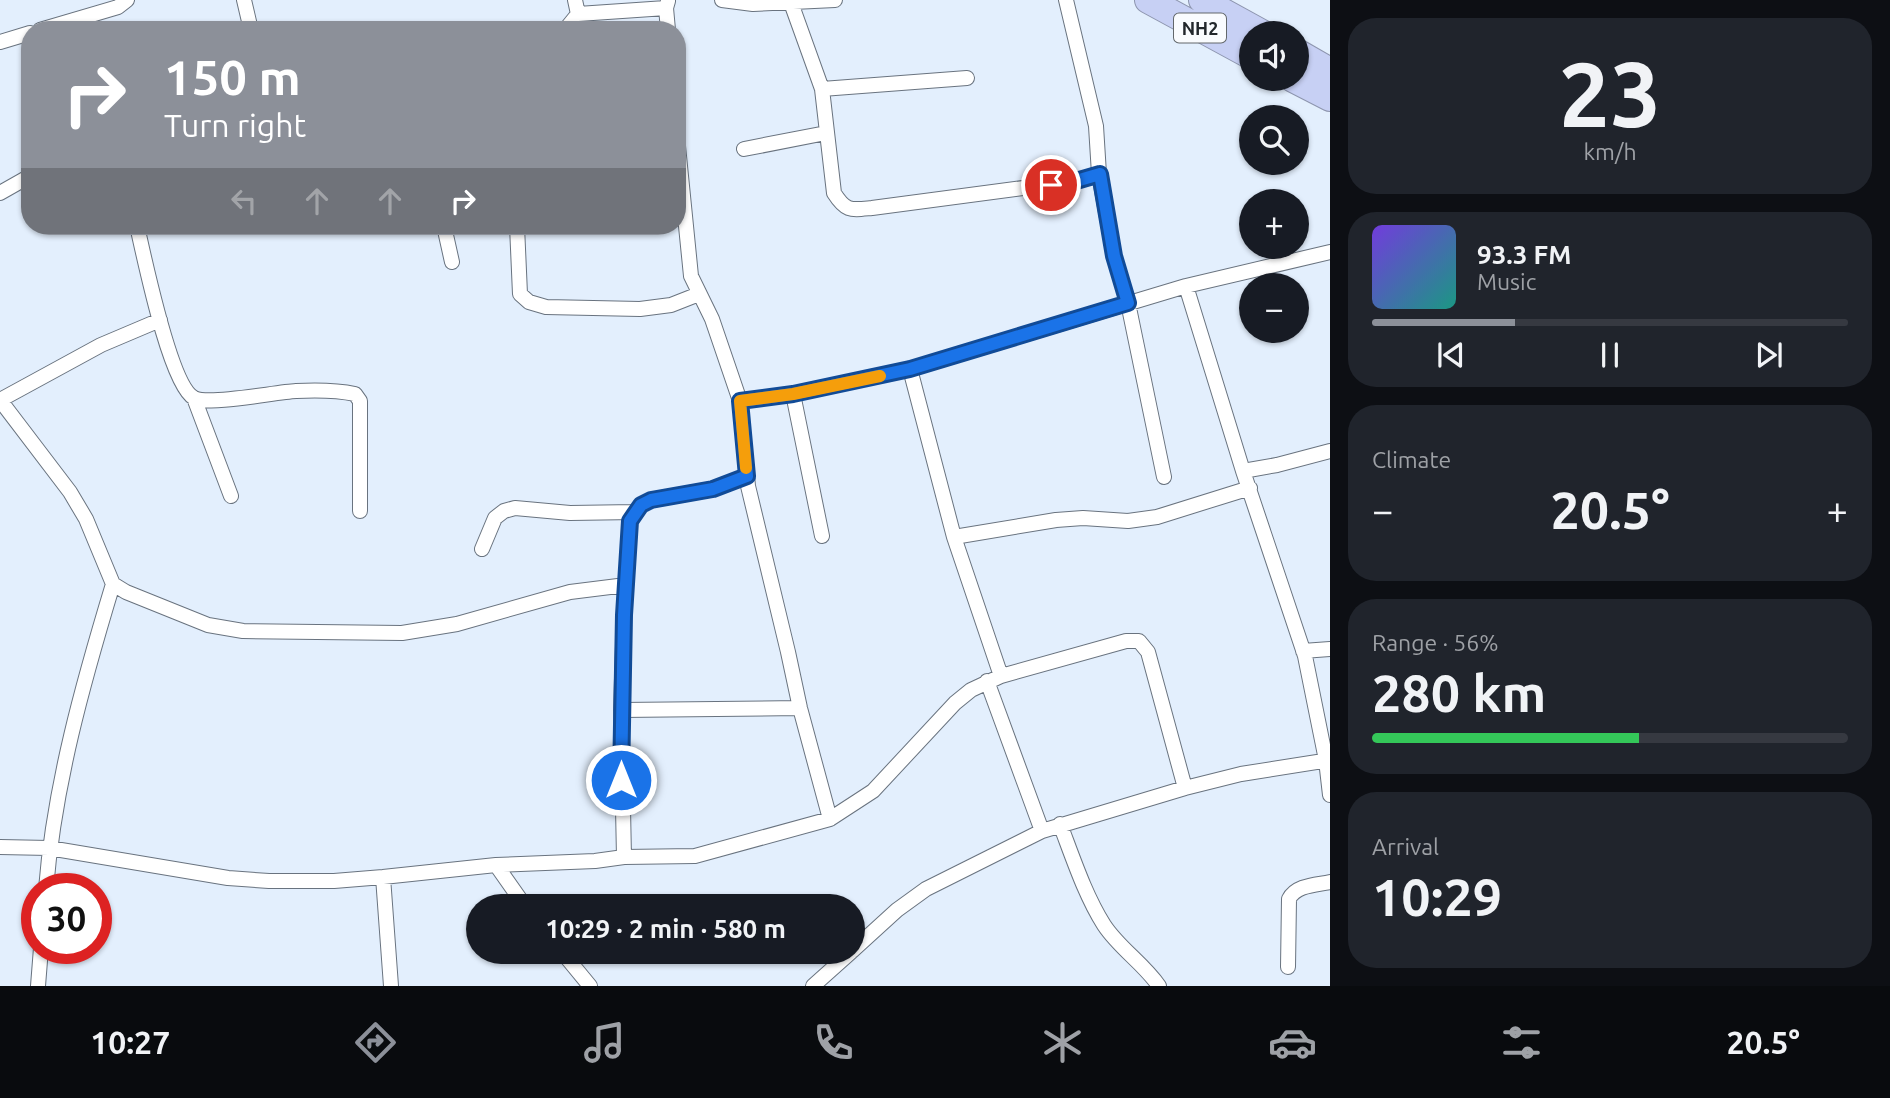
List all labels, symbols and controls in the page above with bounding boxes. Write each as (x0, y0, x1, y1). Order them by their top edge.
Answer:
road number: NH2 (1174, 13, 1226, 42)
map controls (1239, 21, 1309, 343)
button: sound (1239, 21, 1309, 91)
text: 23 (1559, 42, 1661, 144)
icon: right (49, 49, 140, 140)
text: 150 m (164, 49, 301, 104)
button: search (1239, 105, 1309, 175)
text: Turn right (164, 107, 306, 143)
text: km/h (1583, 139, 1637, 164)
pin (1021, 155, 1081, 215)
icon: arrive (1032, 166, 1070, 204)
icon: left (225, 182, 263, 220)
icon: ahead (298, 182, 336, 220)
icon: ahead (371, 182, 409, 220)
icon: right (444, 182, 482, 220)
button: + (1239, 189, 1309, 259)
text: 93.3 FM (1477, 240, 1571, 269)
text: Music (1477, 269, 1536, 294)
button: − (1239, 273, 1309, 343)
icon: previous (1432, 336, 1470, 374)
icon: pause (1591, 336, 1629, 374)
icon: next (1750, 336, 1788, 374)
text: Climate (1372, 447, 1451, 472)
text: 20.5° (1550, 481, 1670, 539)
text: − (1372, 489, 1393, 531)
text: + (1827, 489, 1848, 531)
text: Range · 56% (1372, 630, 1499, 655)
text: 280 km (1372, 664, 1546, 722)
position arrow (584, 743, 658, 817)
text: Arrival (1372, 834, 1439, 859)
text: 10:29 (1372, 868, 1502, 926)
speed limit sign: 30 (21, 873, 112, 964)
text: 10:29 · 2 min · 580 m (545, 914, 786, 943)
icon: directions (351, 1018, 400, 1067)
icon: music (580, 1018, 629, 1067)
icon: phone (809, 1018, 858, 1067)
icon: climate (1038, 1018, 1087, 1067)
icon: car (1268, 1018, 1317, 1067)
icon: filters (1497, 1018, 1546, 1067)
text: 10:27 (90, 1024, 170, 1060)
text: 20.5° (1726, 1024, 1800, 1060)

